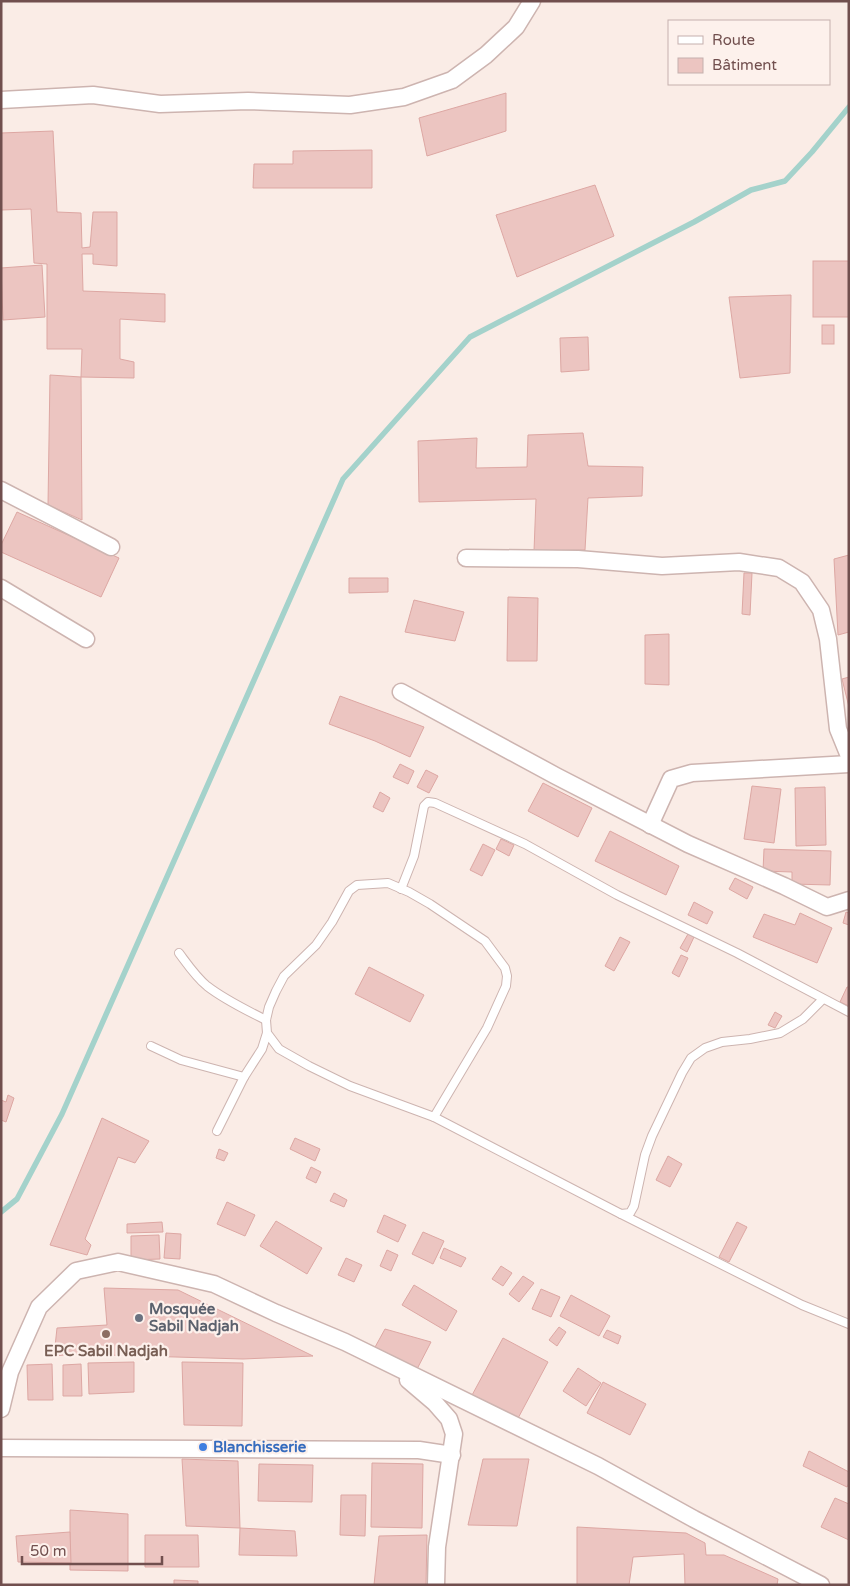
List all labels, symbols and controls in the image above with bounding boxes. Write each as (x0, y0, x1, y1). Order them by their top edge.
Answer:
legend (668, 20, 830, 85)
text: Route (712, 31, 755, 49)
text: Bâtiment (712, 56, 777, 74)
place label: Mosquée Sabil Nadjah (149, 1300, 239, 1336)
marker: Mosquée Sabil Nadjah (133, 1312, 145, 1324)
marker: EPC Sabil Nadjah (100, 1328, 112, 1340)
place label: EPC Sabil Nadjah (44, 1342, 168, 1361)
place label: Blanchisserie (213, 1438, 307, 1456)
marker: Blanchisserie (197, 1441, 209, 1453)
scale bar (22, 1534, 162, 1566)
text: 50 m (30, 1542, 67, 1560)

